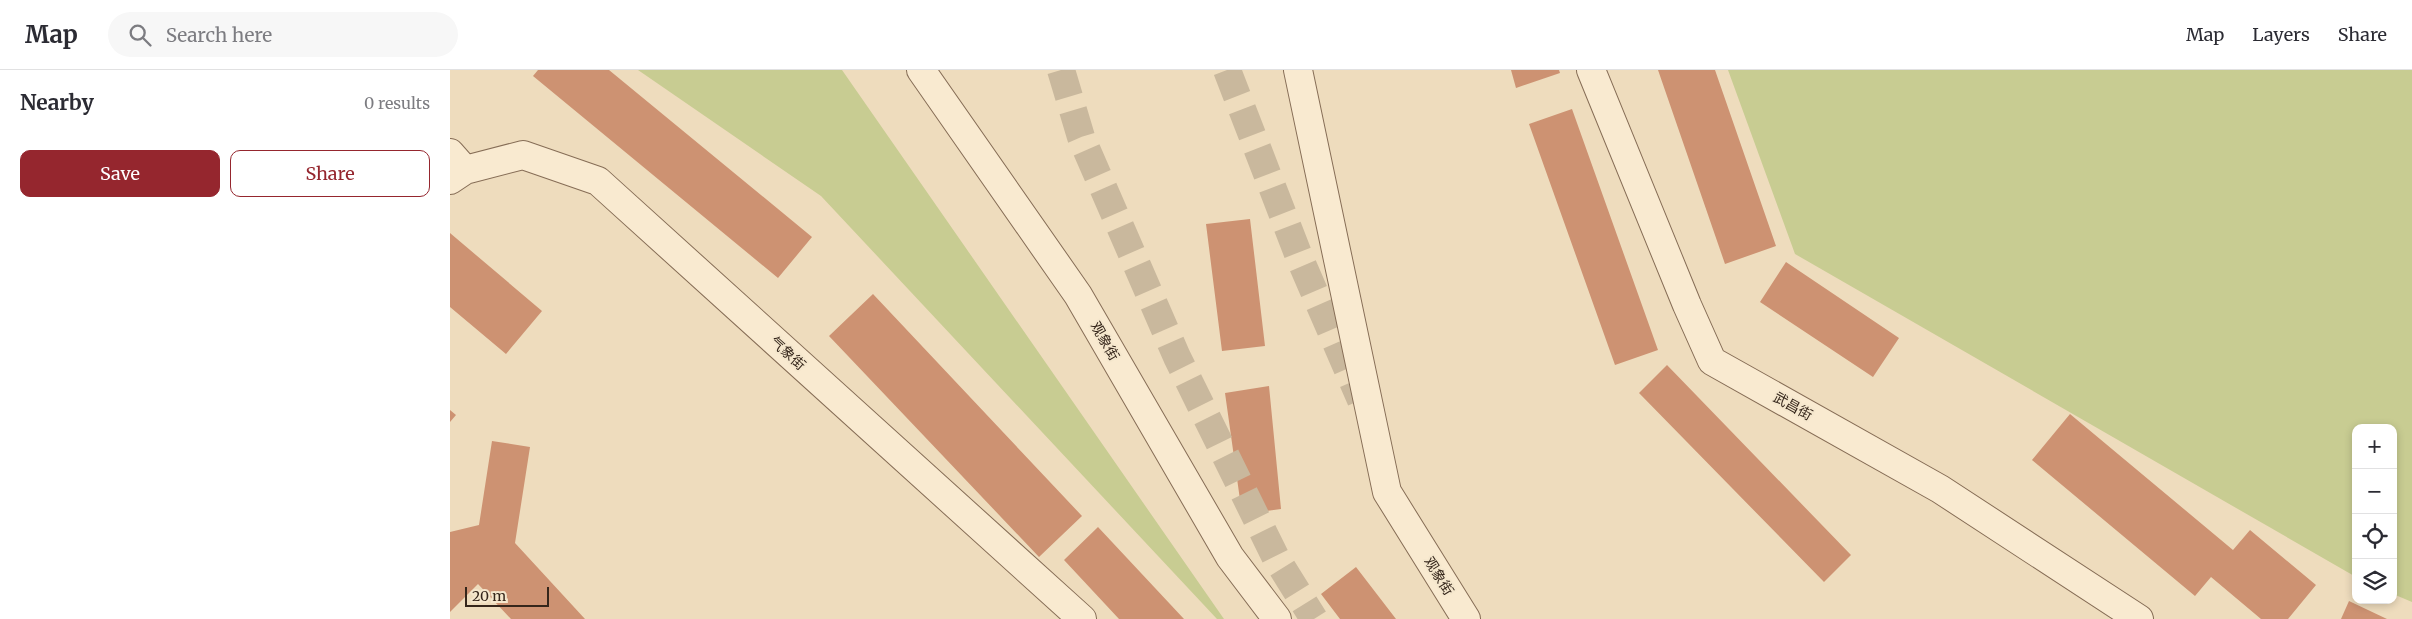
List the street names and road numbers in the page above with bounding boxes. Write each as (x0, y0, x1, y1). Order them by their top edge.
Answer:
street label: 观象街 (1087, 318, 1123, 364)
street label: 气象街 (766, 332, 810, 374)
street label: 武昌街 (1770, 388, 1816, 424)
street label: 观象街 (1420, 553, 1458, 599)

